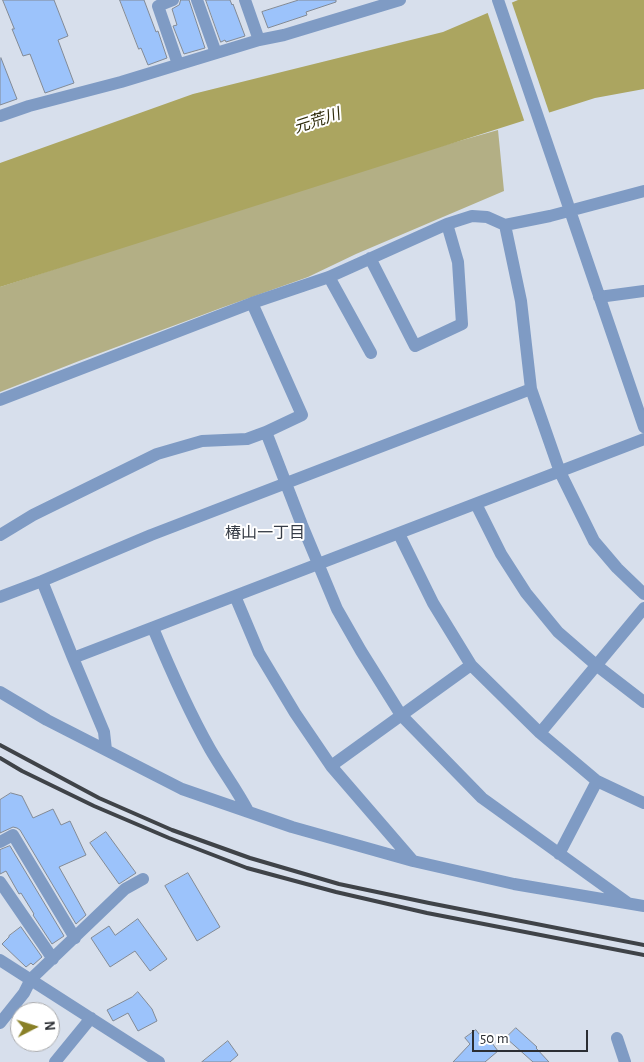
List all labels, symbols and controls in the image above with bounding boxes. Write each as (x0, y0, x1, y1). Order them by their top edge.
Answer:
water label: 元荒川 (291, 104, 343, 138)
district label: 椿山一丁目 (225, 523, 305, 543)
north arrow (10, 1002, 60, 1052)
text: N (42, 1020, 56, 1031)
scale bar (474, 1020, 590, 1052)
text: 50 m (480, 1031, 509, 1046)

